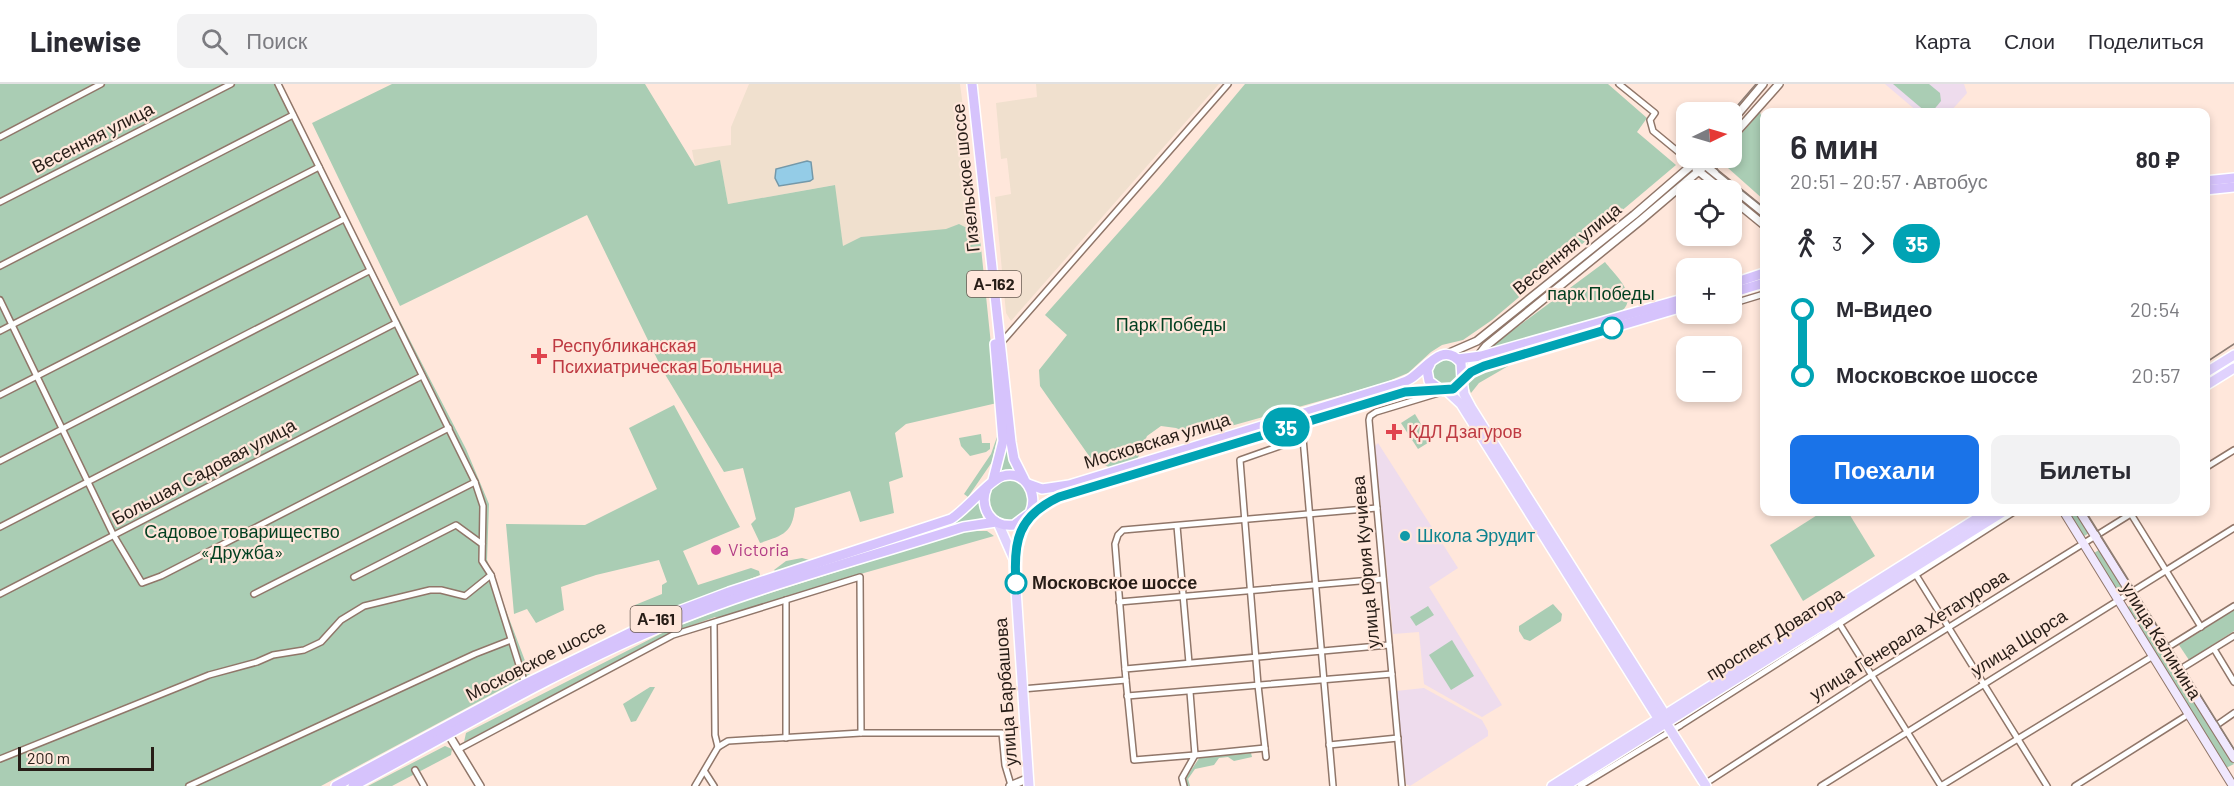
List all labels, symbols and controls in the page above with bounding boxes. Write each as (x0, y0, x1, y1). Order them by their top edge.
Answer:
search box (177, 14, 597, 68)
text: Linewise (30, 24, 141, 58)
icon: search (198, 25, 231, 58)
text: Поиск (246, 27, 307, 53)
text: Карта (1915, 28, 1971, 53)
text: Слои (2004, 28, 2055, 53)
text: Поделиться (2088, 28, 2204, 53)
street label: Весенняя улица (28, 97, 158, 177)
north arrow (1676, 102, 1742, 168)
map controls (1676, 102, 1742, 402)
street label: Гизельское шоссе (946, 103, 984, 253)
text: 6 мин (1790, 126, 1879, 166)
text: 80 ₽ (2136, 146, 2180, 172)
text: 20:51 – 20:57 · Автобус (1790, 169, 1988, 193)
button: locate (1676, 180, 1742, 246)
street label: Весенняя улица (1508, 197, 1626, 299)
icon: walk (1790, 227, 1823, 260)
icon: forward (1851, 227, 1884, 260)
text: 3 (1832, 231, 1842, 255)
text: 35 (1905, 231, 1928, 256)
button: + (1676, 258, 1742, 324)
road number: А-162 (967, 271, 1021, 297)
park label: парк Победы (1547, 282, 1655, 304)
text: М-Видео (1836, 295, 1932, 321)
text: 20:54 (2130, 297, 2180, 321)
park label: Парк Победы (1116, 313, 1226, 335)
unlabelled marker (1601, 317, 1623, 339)
place label: Республиканская Психиатрическая Больница (552, 334, 784, 377)
button: − (1676, 336, 1742, 402)
marker: Республиканская Психиатрическая Больница (530, 347, 548, 365)
text: Московское шоссе (1836, 361, 2038, 387)
text: 20:57 (2131, 363, 2180, 387)
street label: Московская улица (1081, 407, 1233, 473)
line badge: 35 (1259, 408, 1313, 446)
street label: Большая Садовая улица (108, 413, 300, 529)
text: 35 (1275, 415, 1297, 440)
place label: КДЛ Дзагуров (1408, 420, 1522, 442)
marker: КДЛ Дзагуров (1385, 423, 1403, 441)
button: Поехали (1790, 435, 1979, 504)
button: Билеты (1991, 435, 2180, 504)
street label: улица Юрия Кучиева (1346, 474, 1384, 649)
park label: Садовое товарищество «Дружба» (144, 520, 340, 563)
place label: Школа Эрудит (1417, 524, 1535, 546)
marker: Школа Эрудит (1398, 529, 1412, 543)
place label: Victoria (728, 538, 789, 560)
marker: Victoria (709, 543, 723, 557)
street label: улица Генерала Хетагурова (1805, 563, 2013, 704)
place label: Московское шоссе (1032, 571, 1197, 593)
marker: Московское шоссе (1005, 572, 1027, 594)
street label: улица Калинина (2117, 578, 2207, 704)
street label: проспект Доватора (1702, 581, 1848, 684)
street label: улица Щорса (1966, 603, 2071, 680)
road number: А-161 (630, 606, 682, 632)
street label: Московское шоссе (462, 615, 610, 705)
street label: улица Барбашова (989, 616, 1021, 767)
scale bar (18, 744, 154, 772)
text: 200 m (27, 748, 70, 767)

